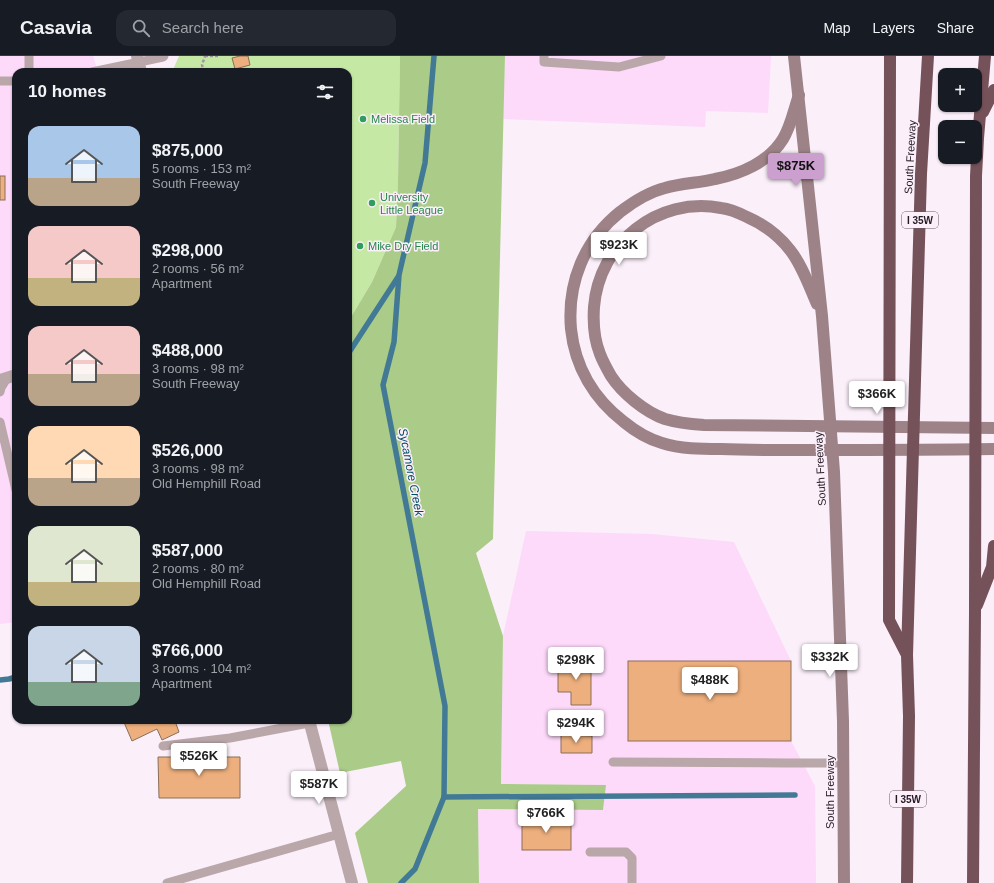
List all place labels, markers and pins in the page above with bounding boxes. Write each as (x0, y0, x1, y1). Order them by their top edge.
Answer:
place label: Melissa Field (371, 113, 435, 125)
marker: Melissa Field (358, 114, 368, 124)
pin: $875K (768, 153, 824, 187)
place label: University Little League (380, 191, 443, 216)
marker: University Little League (367, 198, 377, 208)
pin: $923K (591, 232, 647, 266)
place label: Mike Dry Field (368, 240, 438, 252)
marker: Mike Dry Field (355, 241, 365, 251)
pin: $366K (849, 381, 905, 415)
pin: $332K (802, 644, 858, 678)
pin: $298K (548, 647, 604, 681)
pin: $488K (682, 667, 738, 701)
pin: $294K (548, 710, 604, 744)
pin: $526K (171, 743, 227, 777)
pin: $587K (291, 771, 347, 805)
pin: $766K (518, 800, 574, 834)

